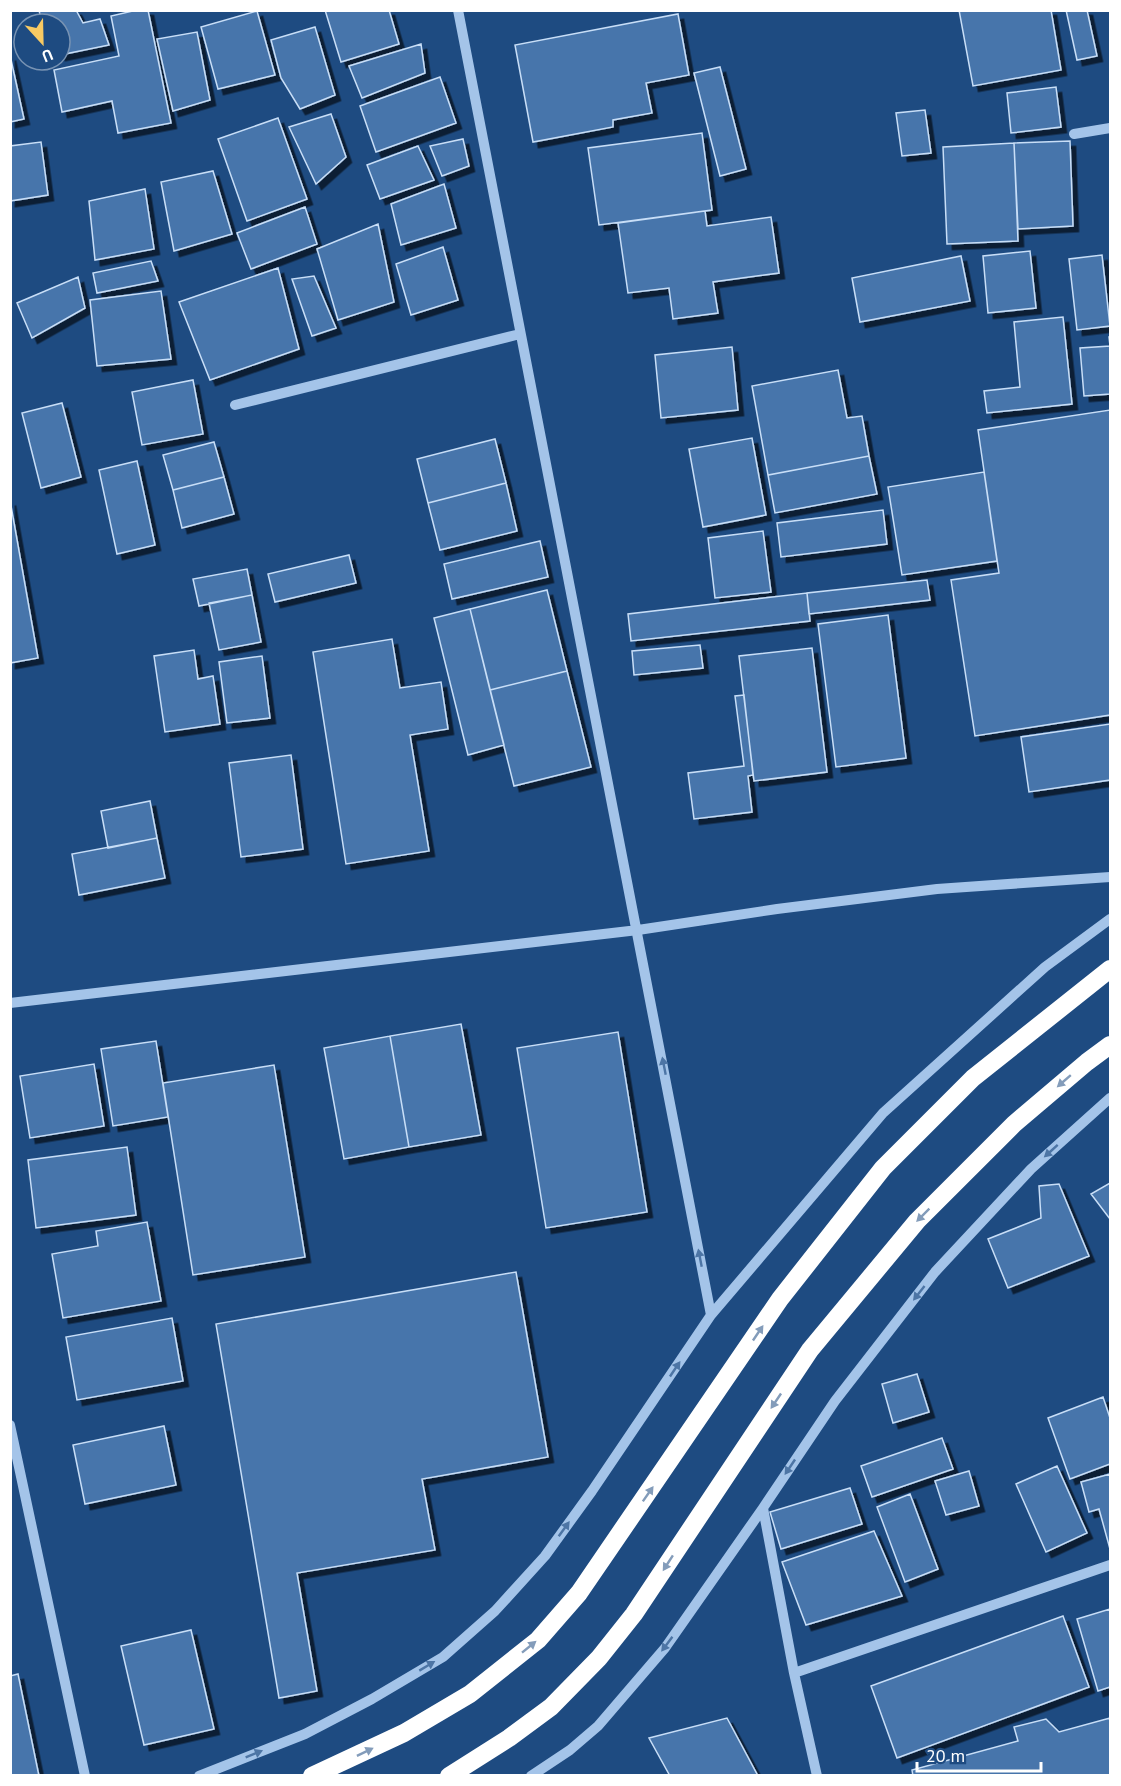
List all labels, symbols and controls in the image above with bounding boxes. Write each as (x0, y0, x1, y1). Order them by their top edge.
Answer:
north arrow (12, 12, 72, 72)
text: U (39, 45, 56, 67)
one-way arrow (659, 1056, 668, 1075)
one-way arrow (1057, 1074, 1072, 1087)
one-way arrow (1044, 1144, 1059, 1157)
one-way arrow (916, 1208, 930, 1222)
one-way arrow (695, 1248, 704, 1267)
one-way arrow (913, 1286, 925, 1301)
one-way arrow (752, 1325, 764, 1341)
one-way arrow (669, 1361, 681, 1377)
one-way arrow (771, 1393, 782, 1409)
one-way arrow (785, 1459, 796, 1475)
one-way arrow (642, 1486, 654, 1502)
one-way arrow (558, 1522, 570, 1538)
one-way arrow (663, 1555, 674, 1571)
one-way arrow (662, 1637, 674, 1652)
one-way arrow (521, 1641, 537, 1654)
one-way arrow (419, 1661, 435, 1672)
scale bar (917, 1735, 1042, 1773)
text: 20 m (926, 1744, 965, 1767)
one-way arrow (356, 1747, 374, 1757)
one-way arrow (245, 1749, 263, 1759)

